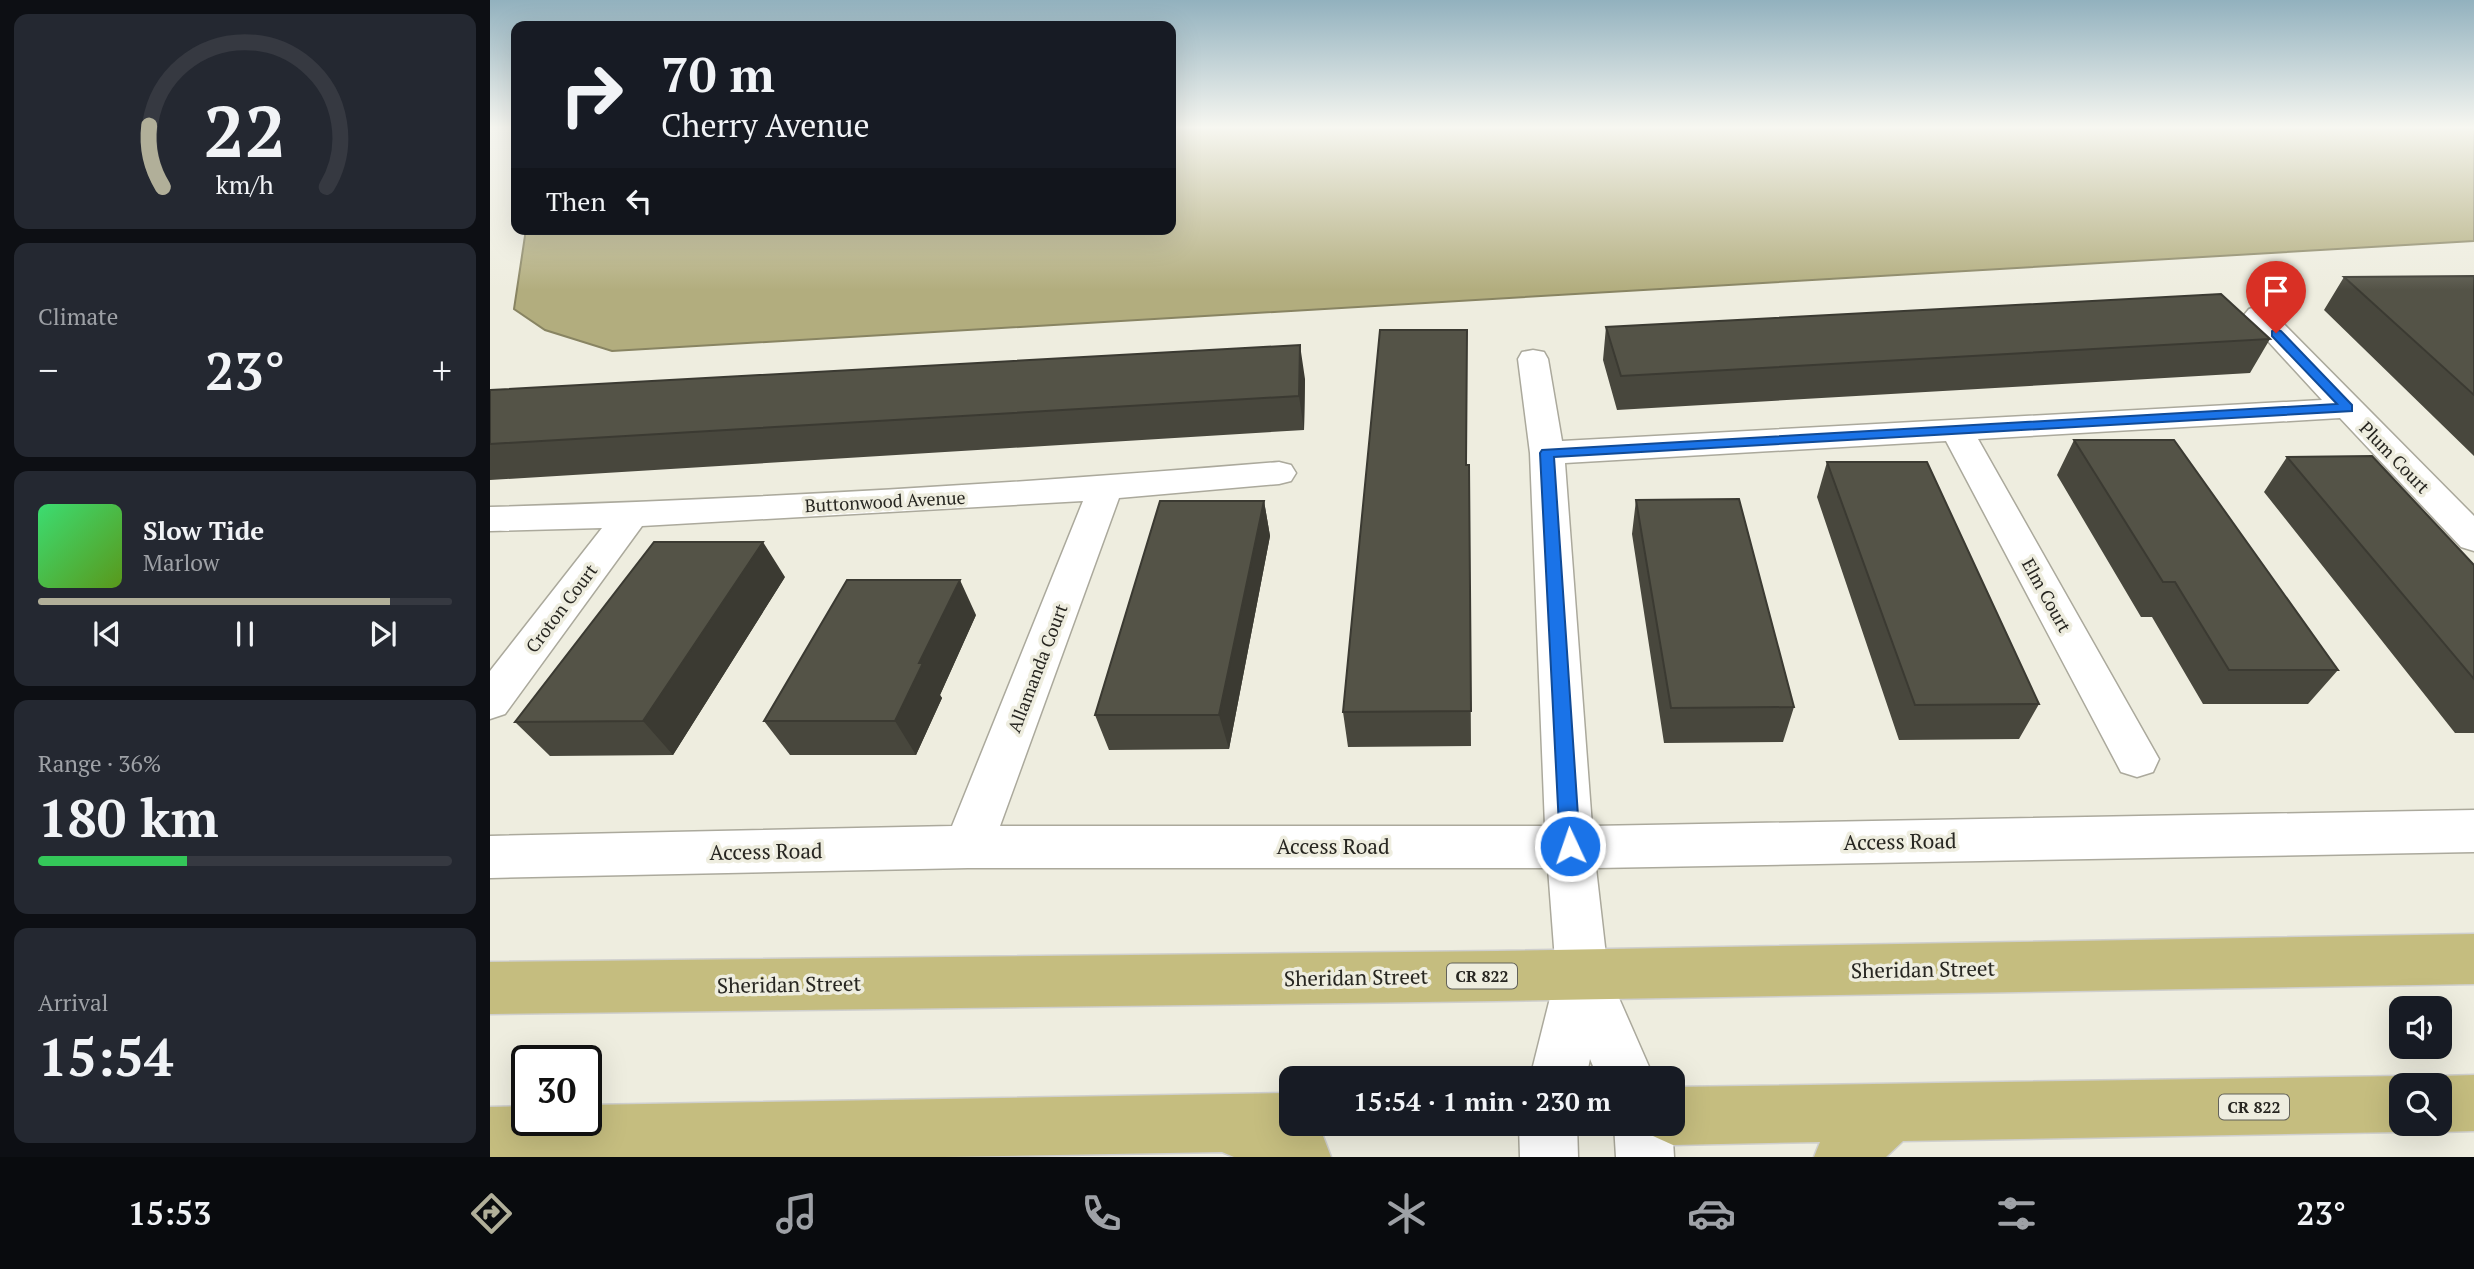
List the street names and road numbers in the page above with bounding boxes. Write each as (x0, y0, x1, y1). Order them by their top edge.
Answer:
street label: Plum Court (2355, 416, 2436, 498)
street label: Buttonwood Avenue (804, 485, 966, 517)
street label: Elm Court (2017, 554, 2077, 636)
street label: Croton Court (520, 559, 602, 657)
street label: Allamanda Court (1001, 600, 1073, 736)
street label: Access Road (1843, 826, 1957, 856)
street label: Access Road (1276, 832, 1390, 860)
street label: Access Road (709, 836, 823, 866)
street label: Sheridan Street (1851, 954, 1996, 984)
street label: Sheridan Street (1284, 962, 1429, 992)
road number: CR 822 (1447, 964, 1517, 988)
street label: Sheridan Street (717, 969, 862, 999)
road number: CR 822 (2219, 1094, 2289, 1120)

